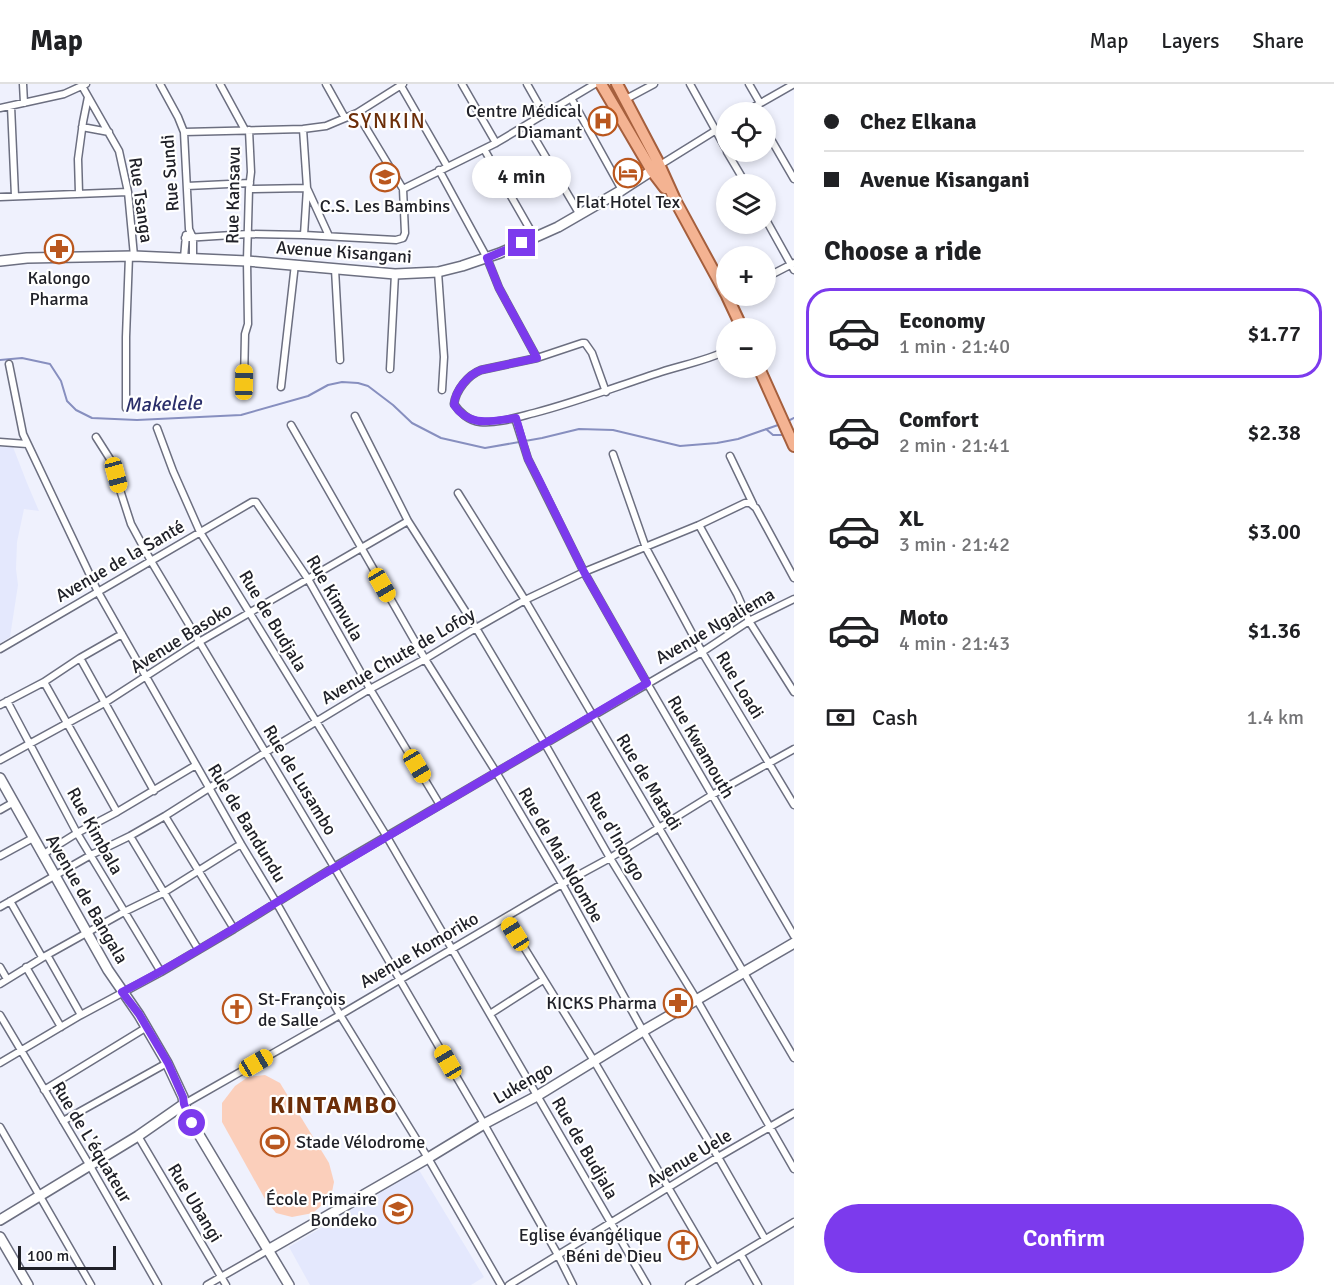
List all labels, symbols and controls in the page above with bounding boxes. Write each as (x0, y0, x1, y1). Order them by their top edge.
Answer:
text: Map (30, 24, 83, 58)
text: Map (1090, 28, 1128, 54)
text: Layers (1161, 28, 1219, 54)
text: Share (1252, 28, 1304, 54)
place label: Centre Médical Diamant (466, 100, 582, 143)
map controls (716, 102, 776, 378)
button: locate (716, 102, 776, 162)
hospital icon: Centre Médical Diamant (587, 105, 619, 137)
district label: SYNKIN (348, 108, 426, 134)
text: Chez Elkana (860, 108, 977, 135)
street label: Rue Sundi (156, 134, 184, 212)
street label: Rue Kansavu (221, 146, 245, 244)
street label: Rue Tsanga (124, 156, 158, 244)
callout: 4 min (472, 156, 572, 198)
hotel icon: Flat Hotel Tex (612, 157, 644, 189)
school or university icon: C.S. Les Bambins (369, 161, 401, 193)
text: 4 min (498, 164, 545, 189)
text: Avenue Kisangani (860, 166, 1030, 193)
button: layers (716, 174, 776, 234)
place label: Flat Hotel Tex (576, 191, 681, 213)
place label: C.S. Les Bambins (320, 195, 450, 217)
route end (508, 229, 535, 256)
pharmacy icon: Kalongo Pharma (43, 233, 75, 265)
text: Choose a ride (824, 235, 982, 268)
street label: Avenue Kisangani (275, 236, 413, 268)
button: + (716, 246, 776, 306)
place label: Kalongo Pharma (27, 267, 91, 310)
icon: car (827, 306, 881, 360)
text: Economy (899, 307, 985, 334)
button: − (716, 318, 776, 378)
text: $1.77 (1247, 320, 1301, 347)
text: 1 min · 21:40 (899, 334, 1010, 359)
car (235, 364, 253, 400)
water label: Makelele (124, 390, 203, 418)
icon: car (827, 405, 881, 459)
text: Comfort (899, 406, 979, 433)
text: $2.38 (1247, 419, 1301, 446)
text: 2 min · 21:41 (899, 433, 1010, 458)
car (103, 455, 129, 495)
icon: car (827, 504, 881, 558)
text: XL (899, 505, 924, 532)
street label: Avenue de la Santé (52, 515, 188, 607)
text: $3.00 (1247, 518, 1301, 545)
text: 3 min · 21:42 (899, 532, 1010, 557)
street label: Rue Kimvula (302, 551, 368, 645)
car (365, 565, 399, 605)
street label: Rue de Budjala (234, 566, 312, 676)
street label: Avenue Ngaliema (652, 583, 778, 669)
street label: Avenue Basoko (126, 598, 236, 678)
street label: Avenue Chute de Lofoy (317, 603, 479, 709)
icon: car (827, 603, 881, 657)
text: Moto (899, 604, 948, 631)
text: $1.36 (1247, 617, 1301, 644)
text: 4 min · 21:43 (899, 631, 1010, 656)
street label: Rue Loadi (711, 647, 769, 723)
street label: Rue Kwamouth (663, 692, 739, 802)
icon: cash (824, 701, 857, 734)
text: Cash (872, 704, 918, 731)
text: 1.4 km (1247, 705, 1304, 730)
street label: Rue de Lusambo (258, 721, 342, 839)
street label: Rue de Matadi (612, 730, 686, 834)
car (400, 746, 434, 786)
street label: Rue de Bandundu (203, 760, 291, 886)
street label: Rue Kimbala (62, 784, 128, 878)
street label: Rue de Mai Ndombe (513, 784, 609, 926)
street label: Rue d'Inongo (582, 787, 650, 885)
street label: Avenue de Bangala (41, 830, 133, 968)
street label: Avenue Komoriko (356, 907, 482, 993)
car (498, 914, 532, 954)
pharmacy icon: KICKS Pharma (662, 987, 694, 1019)
place label: St-François de Salle (258, 988, 346, 1031)
place label: KICKS Pharma (546, 992, 657, 1014)
church icon: St-François de Salle (221, 993, 253, 1025)
car (431, 1042, 465, 1082)
car (236, 1046, 276, 1080)
street label: Lukengo (489, 1057, 557, 1109)
street label: Rue de L'équateur (47, 1077, 137, 1207)
district label: KINTAMBO (270, 1090, 398, 1120)
street label: Rue de Budjala (547, 1093, 623, 1203)
route start (178, 1109, 205, 1136)
street label: Avenue Uele (642, 1124, 736, 1192)
sports icon: Stade Vélodrome (259, 1126, 291, 1158)
place label: Stade Vélodrome (296, 1131, 425, 1153)
street label: Rue Ubangi (163, 1160, 227, 1246)
place label: École Primaire Bondeko (266, 1188, 377, 1231)
school or university icon: École Primaire Bondeko (382, 1193, 414, 1225)
button: Confirm (824, 1204, 1304, 1273)
place label: Eglise évangélique Béni de Dieu (519, 1224, 662, 1267)
church icon: Eglise évangélique Béni de Dieu (667, 1229, 699, 1261)
scale bar (18, 1243, 116, 1270)
text: 100 m (27, 1246, 69, 1266)

